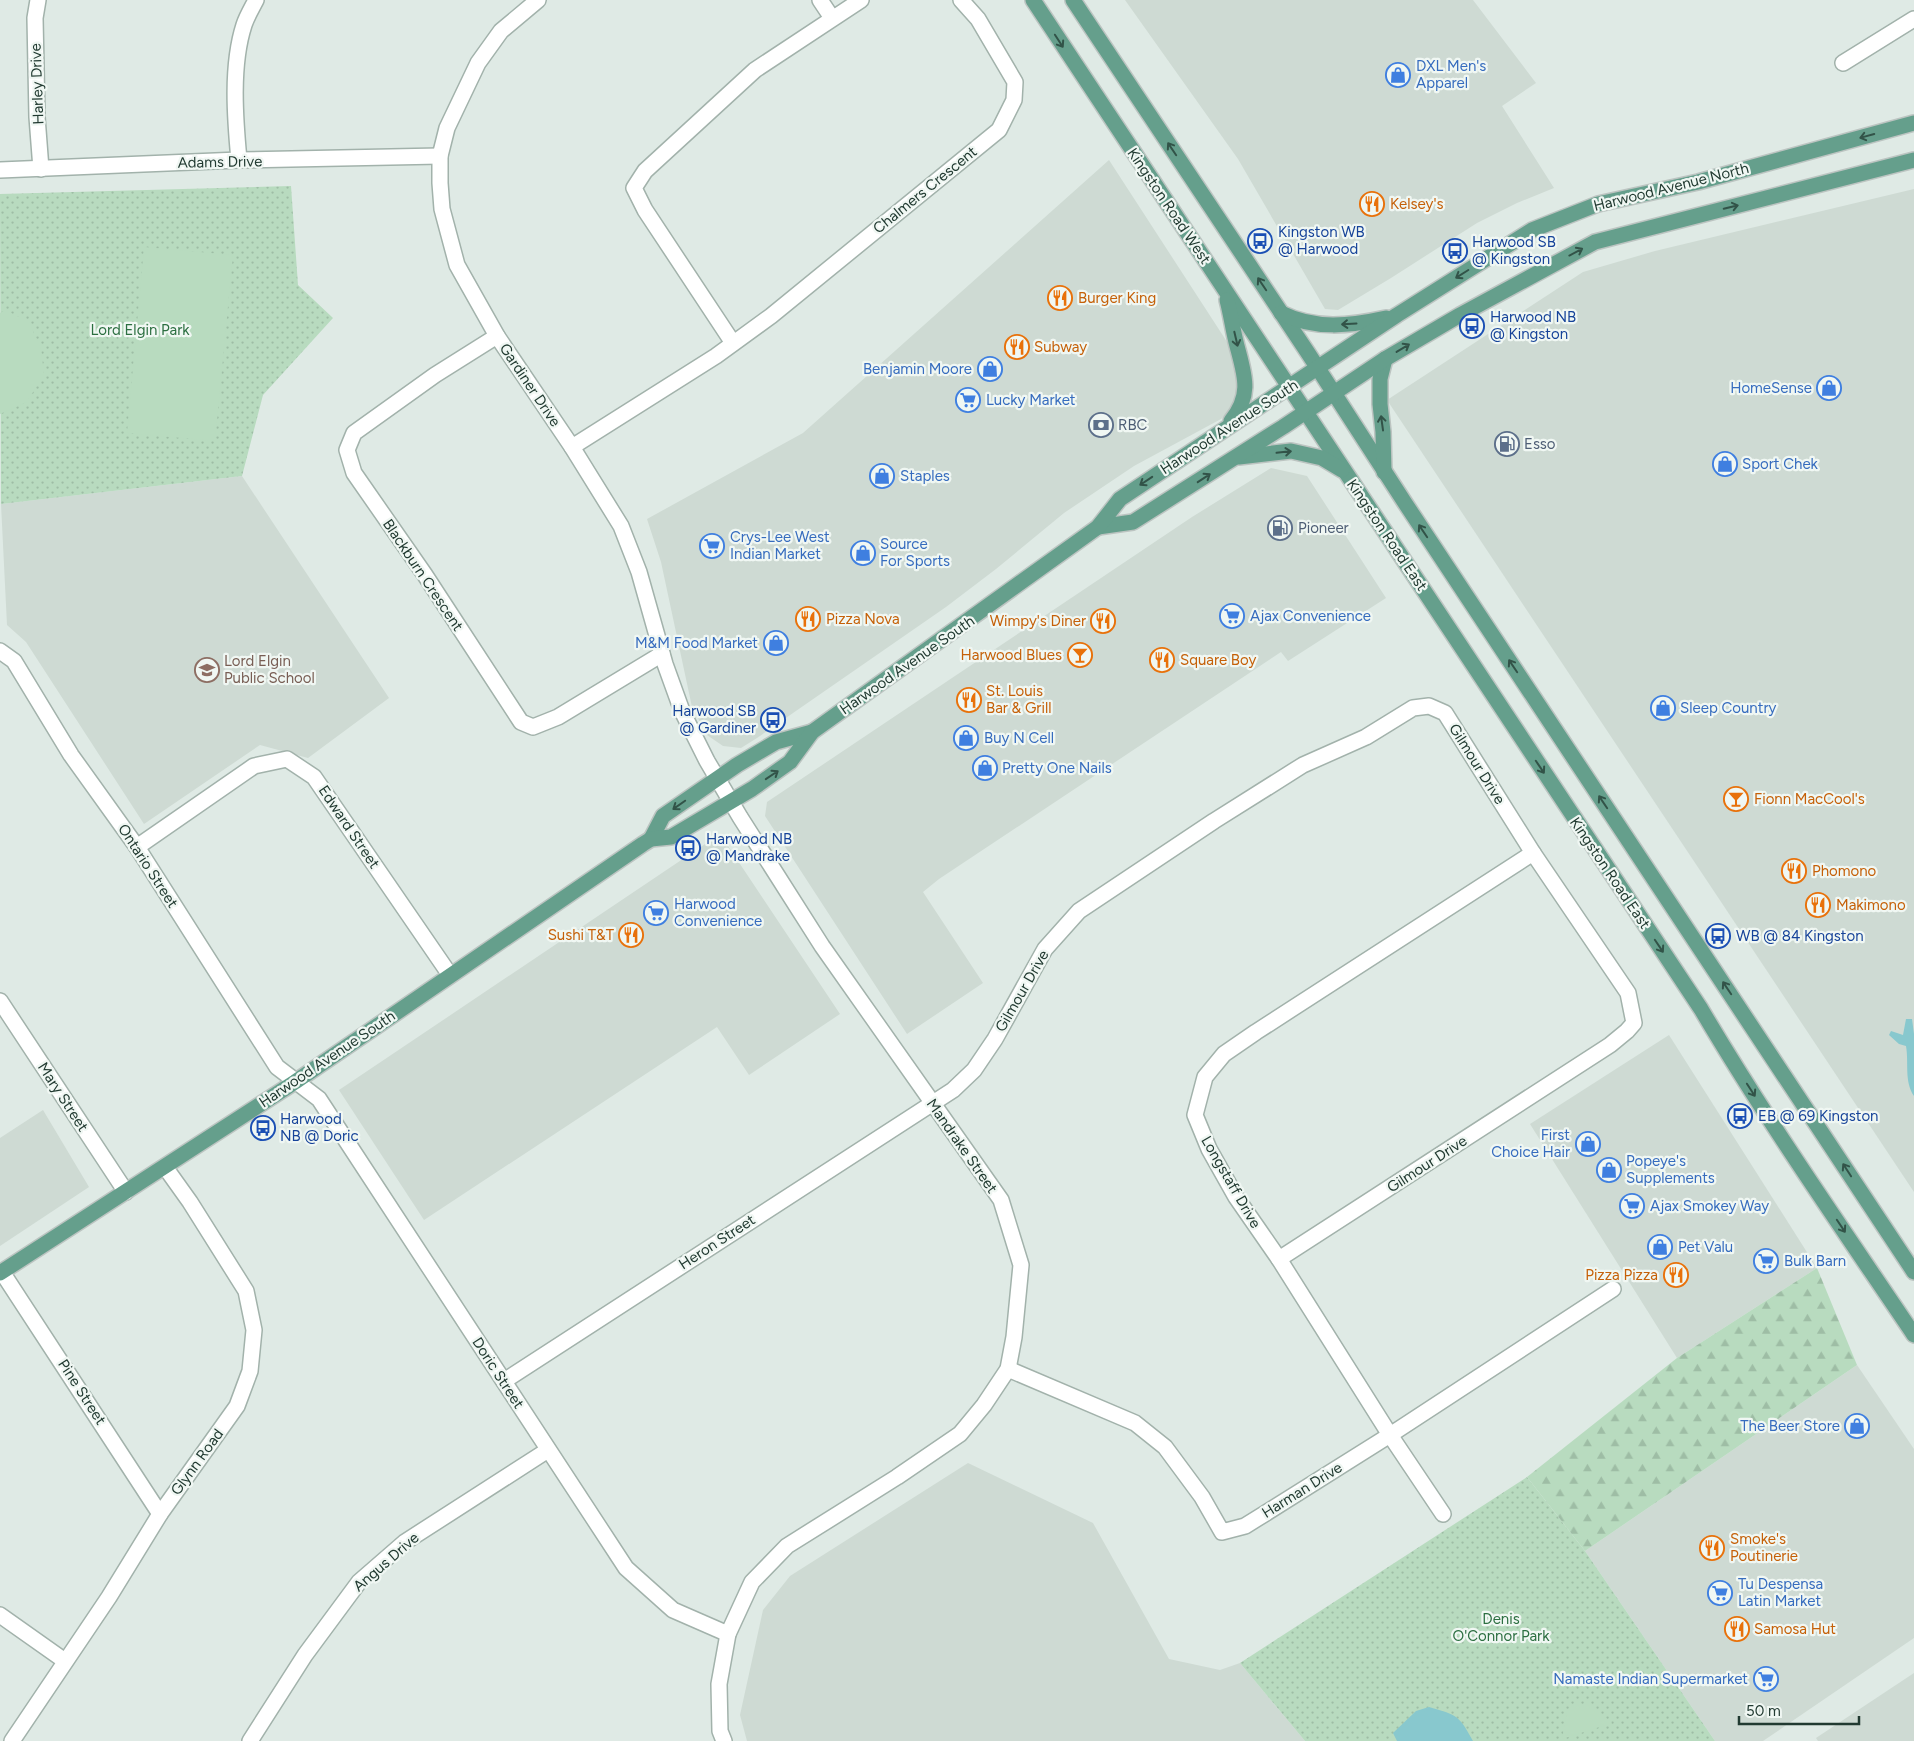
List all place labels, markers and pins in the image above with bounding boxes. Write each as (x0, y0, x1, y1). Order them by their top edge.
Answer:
place label: DXL Men's Apparel (1416, 57, 1486, 92)
shop icon: DXL Men's Apparel (1385, 62, 1411, 88)
restaurant icon: Kelsey's (1359, 191, 1385, 217)
place label: Kelsey's (1390, 195, 1443, 213)
place label: Kingston WB @ Harwood (1278, 223, 1365, 258)
bus stop icon: Kingston WB @ Harwood (1247, 228, 1273, 254)
place label: Harwood SB @ Kingston (1472, 233, 1556, 268)
bus stop icon: Harwood SB @ Kingston (1442, 238, 1468, 264)
restaurant icon: Burger King (1047, 285, 1073, 311)
place label: Burger King (1078, 289, 1156, 307)
place label: Harwood NB @ Kingston (1490, 308, 1576, 343)
bus stop icon: Harwood NB @ Kingston (1459, 313, 1485, 339)
restaurant icon: Subway (1004, 334, 1030, 360)
place label: Subway (1034, 338, 1087, 356)
shop icon: Benjamin Moore (977, 356, 1003, 382)
place label: Benjamin Moore (863, 360, 972, 378)
shop icon: HomeSense (1816, 375, 1842, 401)
place label: HomeSense (1730, 379, 1812, 397)
supermarket icon: Lucky Market (955, 387, 981, 413)
place label: Lucky Market (986, 391, 1076, 409)
bank icon: RBC (1088, 412, 1114, 438)
place label: RBC (1118, 416, 1148, 434)
fuel station icon: Esso (1494, 431, 1520, 457)
place label: Esso (1524, 435, 1556, 453)
shop icon: Sport Chek (1712, 451, 1738, 477)
place label: Sport Chek (1742, 455, 1819, 473)
shop icon: Staples (869, 463, 895, 489)
place label: Staples (900, 467, 950, 485)
fuel station icon: Pioneer (1267, 515, 1293, 541)
place label: Pioneer (1298, 519, 1349, 537)
place label: Crys-Lee West Indian Market (730, 528, 830, 563)
supermarket icon: Crys-Lee West Indian Market (699, 533, 725, 559)
place label: Source For Sports (880, 535, 950, 570)
shop icon: Source For Sports (850, 540, 876, 566)
supermarket icon: Ajax Convenience (1219, 603, 1245, 629)
restaurant icon: Pizza Nova (795, 606, 821, 632)
place label: Ajax Convenience (1250, 607, 1371, 625)
restaurant icon: Wimpy's Diner (1090, 608, 1116, 634)
place label: Pizza Nova (826, 610, 900, 628)
place label: Wimpy's Diner (990, 612, 1086, 630)
shop icon: M&M Food Market (763, 630, 789, 656)
place label: M&M Food Market (635, 634, 758, 652)
bar icon: Harwood Blues (1067, 642, 1093, 668)
place label: Harwood Blues (961, 646, 1062, 664)
restaurant icon: Square Boy (1149, 647, 1175, 673)
place label: Square Boy (1180, 651, 1257, 669)
place label: Lord Elgin Public School (224, 652, 315, 687)
school or university icon: Lord Elgin Public School (194, 657, 220, 683)
place label: St. Louis Bar & Grill (986, 682, 1052, 717)
restaurant icon: St. Louis Bar & Grill (956, 687, 982, 713)
shop icon: Sleep Country (1650, 695, 1676, 721)
place label: Sleep Country (1680, 699, 1776, 717)
place label: Harwood SB @ Gardiner (672, 702, 756, 737)
bus stop icon: Harwood SB @ Gardiner (760, 707, 786, 733)
shop icon: Buy N Cell (953, 725, 979, 751)
place label: Buy N Cell (984, 729, 1054, 747)
shop icon: Pretty One Nails (972, 755, 998, 781)
place label: Pretty One Nails (1002, 759, 1112, 777)
bar icon: Fionn MacCool's (1723, 786, 1749, 812)
place label: Fionn MacCool's (1754, 790, 1865, 808)
place label: Harwood NB @ Mandrake (706, 830, 792, 865)
bus stop icon: Harwood NB @ Mandrake (675, 835, 701, 861)
restaurant icon: Phomono (1781, 858, 1807, 884)
place label: Phomono (1812, 862, 1877, 880)
restaurant icon: Makimono (1805, 892, 1831, 918)
place label: Harwood Convenience (674, 895, 762, 930)
place label: Makimono (1836, 896, 1906, 914)
supermarket icon: Harwood Convenience (643, 900, 669, 926)
restaurant icon: Sushi T&T (618, 922, 644, 948)
bus stop icon: WB @ 84 Kingston (1705, 923, 1731, 949)
place label: Sushi T&T (548, 926, 615, 944)
place label: WB @ 84 Kingston (1736, 927, 1864, 945)
bus stop icon: EB @ 69 Kingston (1727, 1103, 1753, 1129)
place label: EB @ 69 Kingston (1758, 1107, 1878, 1125)
place label: Harwood NB @ Doric (280, 1110, 359, 1145)
bus stop icon: Harwood NB @ Doric (250, 1115, 276, 1141)
place label: First Choice Hair (1491, 1126, 1570, 1161)
shop icon: First Choice Hair (1575, 1131, 1601, 1157)
place label: Popeye's Supplements (1626, 1152, 1715, 1187)
shop icon: Popeye's Supplements (1596, 1157, 1622, 1183)
supermarket icon: Ajax Smokey Way (1619, 1193, 1645, 1219)
place label: Ajax Smokey Way (1650, 1197, 1769, 1215)
shop icon: Pet Valu (1647, 1234, 1673, 1260)
place label: Pet Valu (1678, 1238, 1733, 1256)
supermarket icon: Bulk Barn (1753, 1248, 1779, 1274)
place label: Bulk Barn (1784, 1252, 1846, 1270)
restaurant icon: Pizza Pizza (1663, 1262, 1689, 1288)
place label: Pizza Pizza (1585, 1266, 1658, 1284)
shop icon: The Beer Store (1844, 1413, 1870, 1439)
place label: The Beer Store (1740, 1417, 1840, 1435)
place label: Smoke's Poutinerie (1730, 1530, 1798, 1565)
restaurant icon: Smoke's Poutinerie (1699, 1535, 1725, 1561)
place label: Tu Despensa Latin Market (1738, 1575, 1823, 1610)
supermarket icon: Tu Despensa Latin Market (1707, 1580, 1733, 1606)
restaurant icon: Samosa Hut (1724, 1616, 1750, 1642)
place label: Samosa Hut (1754, 1620, 1836, 1638)
supermarket icon: Namaste Indian Supermarket (1753, 1666, 1779, 1692)
place label: Namaste Indian Supermarket (1553, 1670, 1748, 1688)

